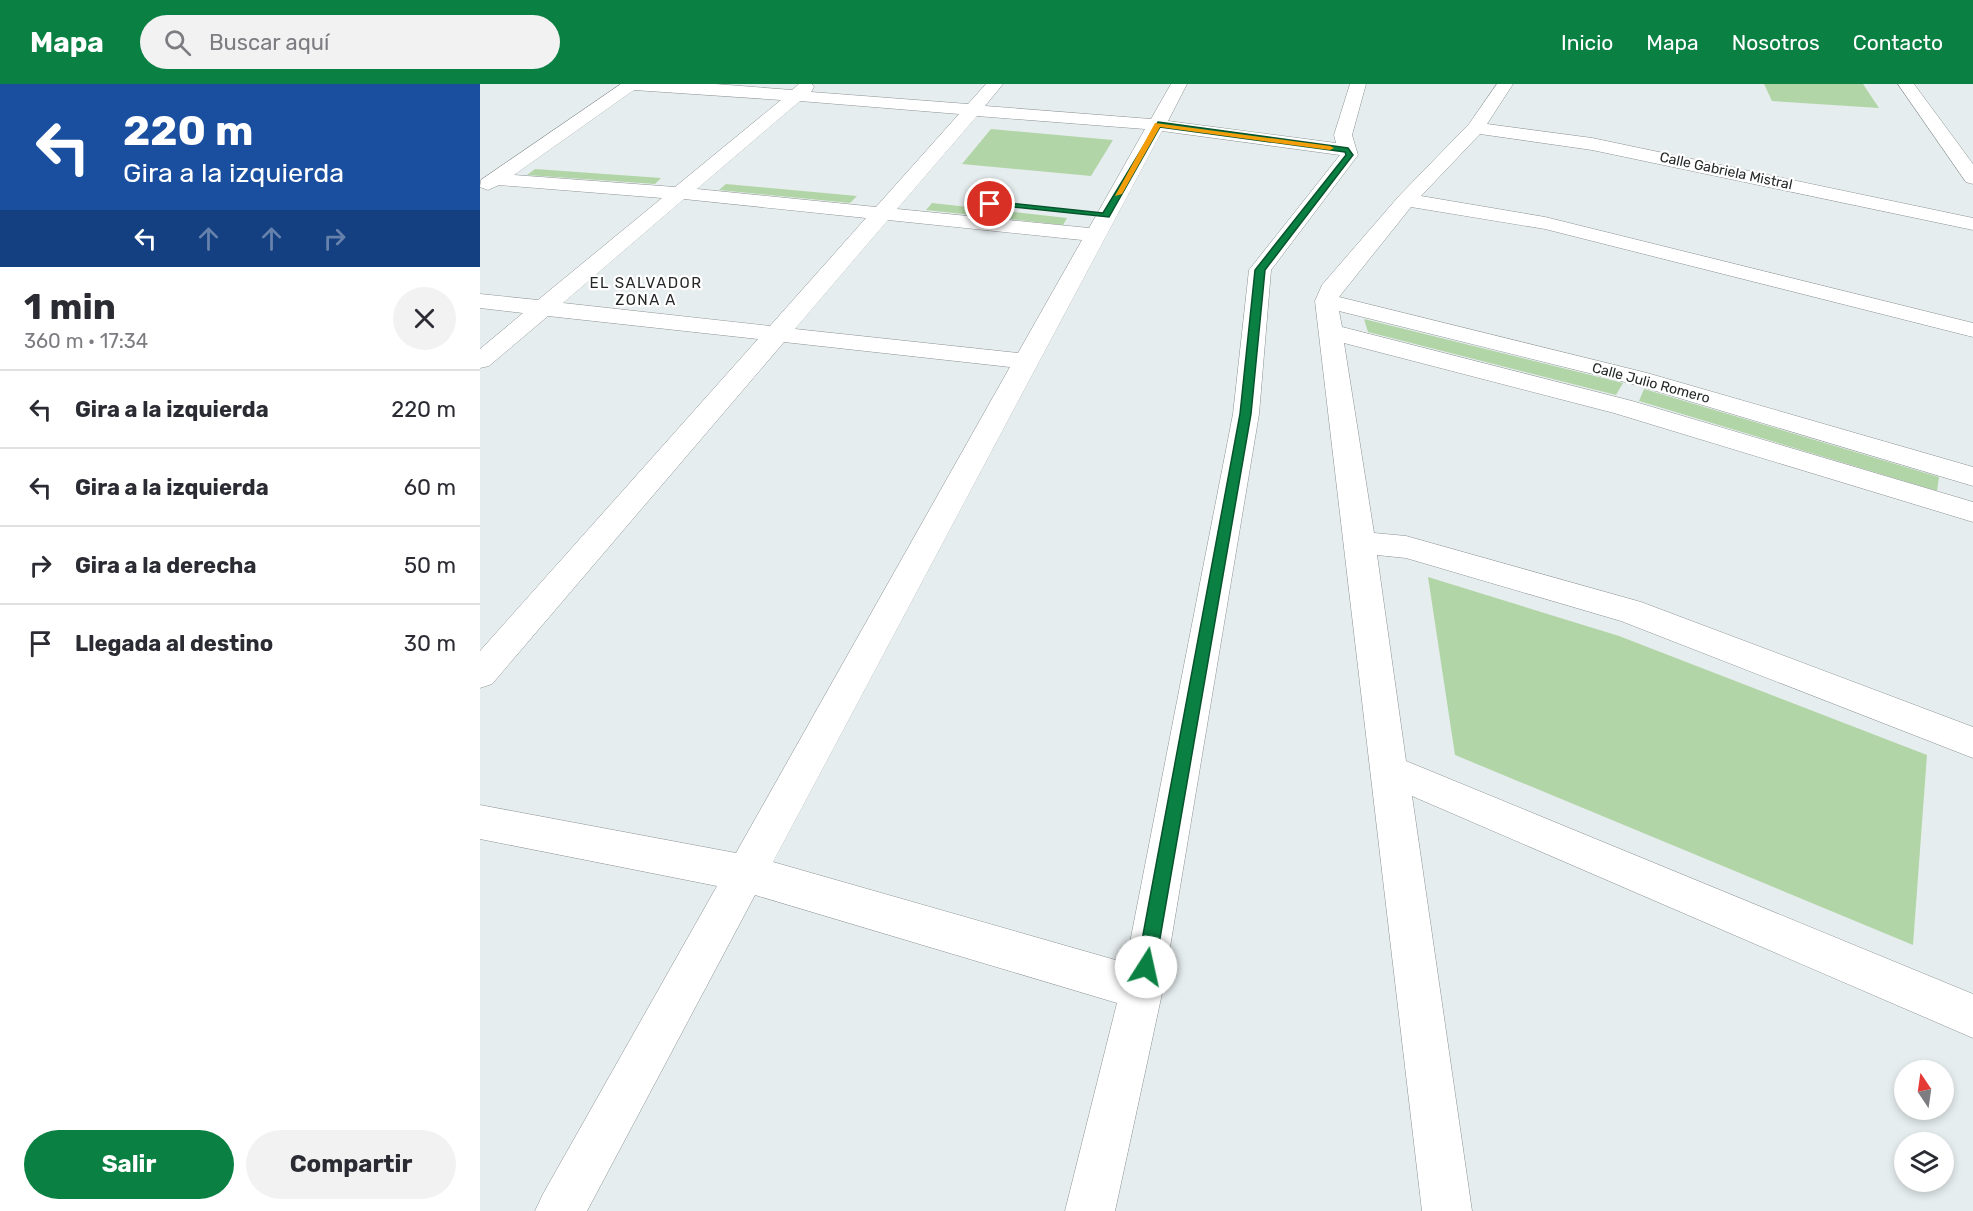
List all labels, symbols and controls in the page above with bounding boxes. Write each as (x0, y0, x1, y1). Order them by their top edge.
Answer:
search box (140, 15, 560, 69)
text: Mapa (30, 26, 104, 59)
icon: search (161, 26, 194, 59)
text: Buscar aquí (209, 29, 329, 56)
text: Inicio (1561, 30, 1613, 55)
text: Mapa (1646, 30, 1699, 55)
text: Nosotros (1732, 30, 1820, 55)
text: Contacto (1853, 30, 1943, 55)
text: 220 m (123, 106, 254, 156)
icon: left (24, 108, 102, 186)
street label: Calle Gabriela Mistral (1658, 149, 1794, 193)
text: Gira a la izquierda (123, 157, 344, 189)
pin (964, 178, 1015, 229)
icon: arrive (973, 187, 1006, 220)
icon: left (129, 222, 162, 255)
icon: ahead (192, 222, 225, 255)
icon: ahead (255, 222, 288, 255)
icon: right (318, 222, 351, 255)
district label: EL SALVADOR ZONA A (589, 274, 703, 309)
text: 1 min (24, 285, 116, 328)
button: close (393, 287, 456, 350)
text: 360 m · 17:34 (24, 329, 148, 353)
street label: Calle Julio Romero (1590, 359, 1712, 407)
icon: left (24, 393, 57, 426)
text: Gira a la izquierda (75, 396, 269, 423)
text: 220 m (391, 396, 456, 423)
icon: left (24, 471, 57, 504)
text: Gira a la izquierda (75, 474, 269, 501)
text: 60 m (404, 474, 456, 501)
icon: right (24, 549, 57, 582)
text: Gira a la derecha (75, 552, 256, 579)
text: 50 m (404, 552, 456, 579)
icon: arrive (24, 627, 57, 660)
text: Llegada al destino (75, 630, 273, 657)
text: 30 m (404, 630, 456, 657)
position arrow (1114, 935, 1178, 999)
north arrow (1894, 1060, 1954, 1120)
map controls (1894, 1060, 1954, 1192)
button: Salir (24, 1130, 234, 1199)
button: Compartir (246, 1130, 456, 1199)
button: layers (1894, 1132, 1954, 1192)

